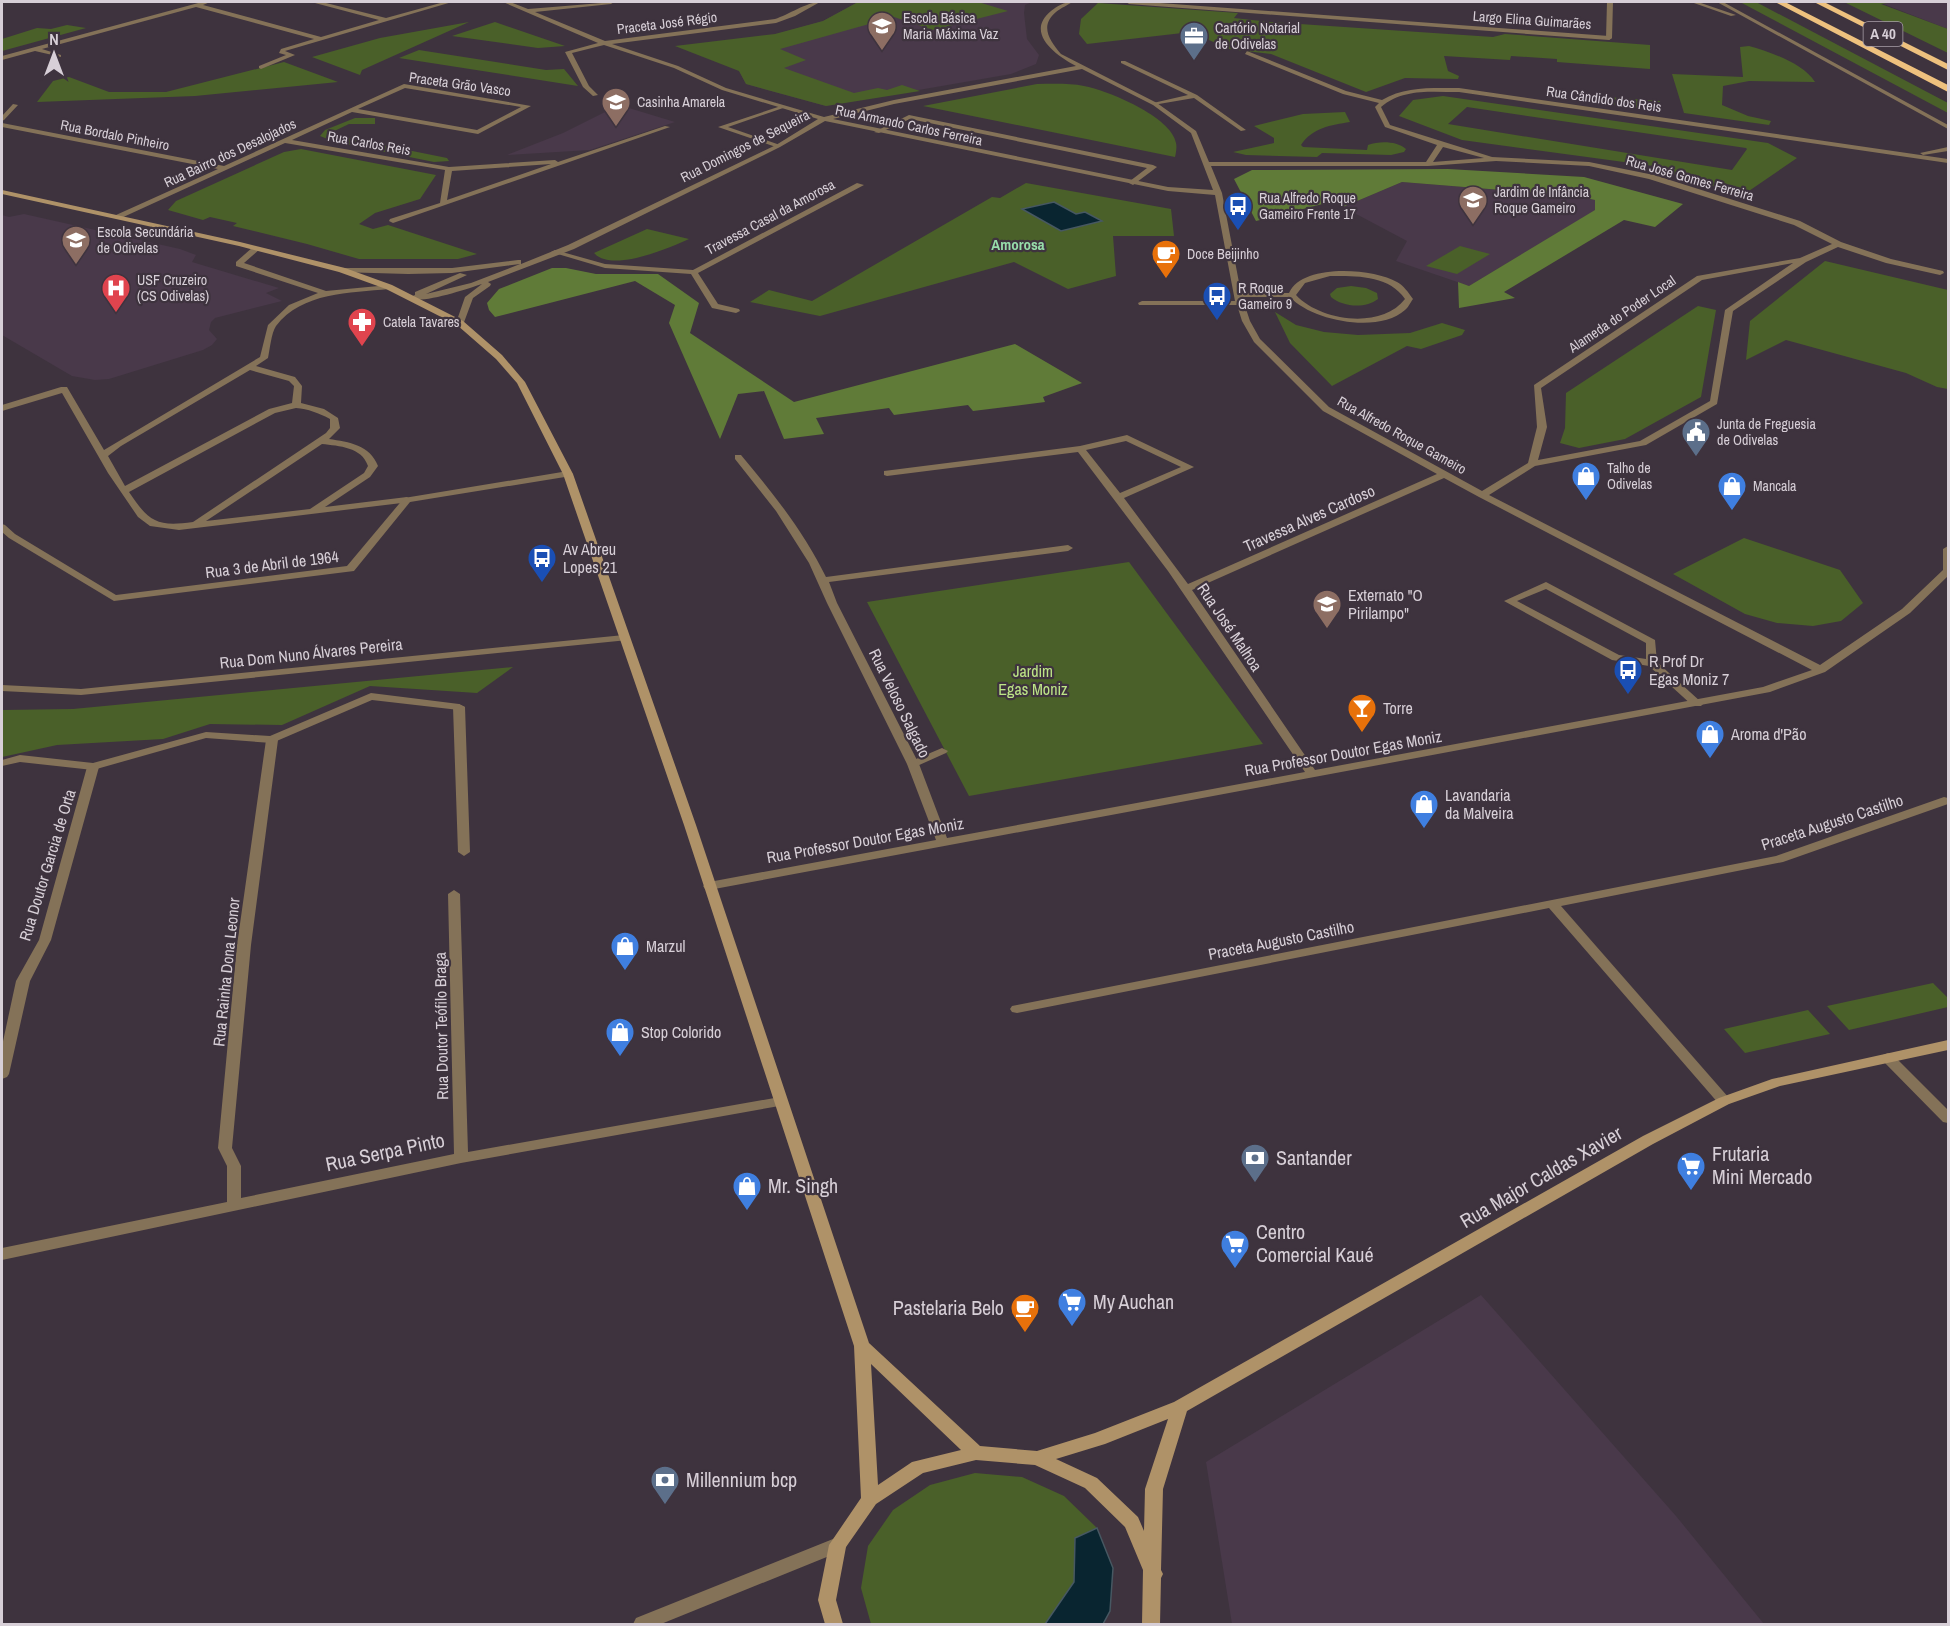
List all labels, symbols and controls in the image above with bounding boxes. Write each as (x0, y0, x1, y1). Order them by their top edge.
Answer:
street label: Largo Elina Guimarães (1472, 7, 1592, 33)
street label: Praceta José Régio (616, 8, 718, 38)
place label: Escola Básica Maria Máxima Vaz (903, 9, 999, 43)
school or university icon: Escola Básica Maria Máxima Vaz (866, 10, 898, 52)
place label: Cartório Notarial de Odivelas (1215, 19, 1300, 53)
office icon: Cartório Notarial de Odivelas (1178, 20, 1210, 62)
road number: A 40 (1864, 22, 1902, 46)
north arrow (24, 24, 84, 84)
text: N (49, 28, 59, 50)
street label: Praceta Grão Vasco (408, 68, 512, 100)
street label: Rua Cândido dos Reis (1545, 82, 1663, 116)
school or university icon: Casinha Amarela (600, 86, 632, 128)
place label: Casinha Amarela (637, 93, 726, 111)
street label: Rua Armando Carlos Ferreira (834, 101, 985, 150)
street label: Rua Domingos de Sequeira (678, 105, 813, 186)
street label: Rua Bairro dos Desalojados (161, 114, 299, 191)
street label: Rua Bordalo Pinheiro (59, 116, 171, 154)
street label: Rua Carlos Reis (326, 127, 412, 159)
street label: Rua José Gomes Ferreira (1624, 151, 1757, 205)
street label: Travessa Casal da Amorosa (702, 175, 838, 259)
place label: Jardim de Infância Roque Gameiro (1494, 183, 1590, 217)
school or university icon: Jardim de Infância Roque Gameiro (1457, 184, 1489, 226)
place label: Rua Alfredo Roque Gameiro Frente 17 (1259, 189, 1356, 223)
bus stop icon: Rua Alfredo Roque Gameiro Frente 17 (1222, 190, 1254, 232)
place label: Escola Secundária de Odivelas (97, 223, 194, 257)
school or university icon: Escola Secundária de Odivelas (60, 224, 92, 266)
district label: Amorosa (991, 234, 1045, 255)
cafe icon: Doce Beijinho (1150, 238, 1182, 280)
place label: Doce Beijinho (1187, 245, 1259, 263)
place label: USF Cruzeiro (CS Odivelas) (137, 271, 209, 305)
street label: Alameda do Poder Local (1564, 271, 1679, 357)
hospital icon: USF Cruzeiro (CS Odivelas) (100, 272, 132, 314)
place label: R Roque Gameiro 9 (1238, 279, 1292, 313)
bus stop icon: R Roque Gameiro 9 (1201, 280, 1233, 322)
pharmacy icon: Catela Tavares (346, 306, 378, 348)
place label: Catela Tavares (383, 313, 460, 331)
street label: Rua Alfredo Roque Gameiro (1334, 392, 1470, 478)
place label: Junta de Freguesia de Odivelas (1717, 415, 1817, 449)
public building icon: Junta de Freguesia de Odivelas (1680, 416, 1712, 458)
place label: Talho de Odivelas (1607, 459, 1653, 493)
shop icon: Talho de Odivelas (1570, 460, 1602, 502)
shop icon: Mancala (1716, 470, 1748, 512)
place label: Mancala (1753, 477, 1797, 495)
street label: Travessa Alves Cardoso (1240, 479, 1378, 557)
place label: Av Abreu Lopes 21 (562, 538, 618, 578)
bus stop icon: Av Abreu Lopes 21 (526, 542, 558, 584)
street label: Rua 3 de Abril de 1964 (204, 545, 340, 583)
street label: Rua José Malhoa (1192, 579, 1268, 676)
place label: Externato "O Pirilampo" (1348, 584, 1423, 624)
school or university icon: Externato "O Pirilampo" (1311, 588, 1343, 630)
street label: Rua Dom Nuno Álvares Pereira (218, 632, 404, 674)
street label: Rua Veloso Salgado (864, 645, 936, 761)
place label: R Prof Dr Egas Moniz 7 (1649, 650, 1729, 690)
bus stop icon: R Prof Dr Egas Moniz 7 (1612, 654, 1644, 696)
park label: Jardim Egas Moniz (998, 660, 1068, 700)
bar icon: Torre (1346, 692, 1378, 734)
place label: Torre (1383, 697, 1413, 719)
shop icon: Aroma d'Pão (1694, 718, 1726, 760)
place label: Aroma d'Pão (1730, 723, 1806, 745)
street label: Rua Professor Doutor Egas Moniz (1243, 725, 1444, 781)
place label: Lavandaria da Malveira (1445, 784, 1514, 824)
street label: Rua Doutor Garcia de Orta (13, 786, 81, 944)
shop icon: Lavandaria da Malveira (1408, 788, 1440, 830)
street label: Praceta Augusto Castilho (1758, 789, 1906, 855)
street label: Rua Professor Doutor Egas Moniz (765, 812, 966, 868)
street label: Rua Rainha Dona Leonor (207, 896, 245, 1048)
street label: Praceta Augusto Castilho (1206, 915, 1356, 965)
shop icon: Marzul (609, 930, 641, 972)
place label: Marzul (646, 935, 685, 957)
street label: Rua Doutor Teófilo Braga (429, 951, 453, 1100)
shop icon: Stop Colorido (604, 1016, 636, 1058)
place label: Stop Colorido (641, 1021, 721, 1043)
street label: Rua Major Caldas Xavier (1455, 1119, 1627, 1234)
street label: Rua Serpa Pinto (323, 1126, 447, 1177)
place label: Frutaria Mini Mercado (1712, 1140, 1812, 1190)
bank icon: Santander (1239, 1142, 1271, 1184)
place label: Santander (1276, 1144, 1352, 1171)
supermarket icon: Frutaria Mini Mercado (1675, 1150, 1707, 1192)
shop icon: Mr. Singh (731, 1170, 763, 1212)
place label: Mr. Singh (768, 1172, 838, 1199)
place label: Centro Comercial Kaué (1256, 1218, 1374, 1268)
supermarket icon: Centro Comercial Kaué (1219, 1228, 1251, 1270)
supermarket icon: My Auchan (1056, 1286, 1088, 1328)
place label: My Auchan (1093, 1288, 1174, 1315)
cafe icon: Pastelaria Belo (1009, 1292, 1041, 1334)
place label: Pastelaria Belo (893, 1294, 1004, 1321)
bank icon: Millennium bcp (649, 1464, 681, 1506)
place label: Millennium bcp (686, 1466, 797, 1493)

